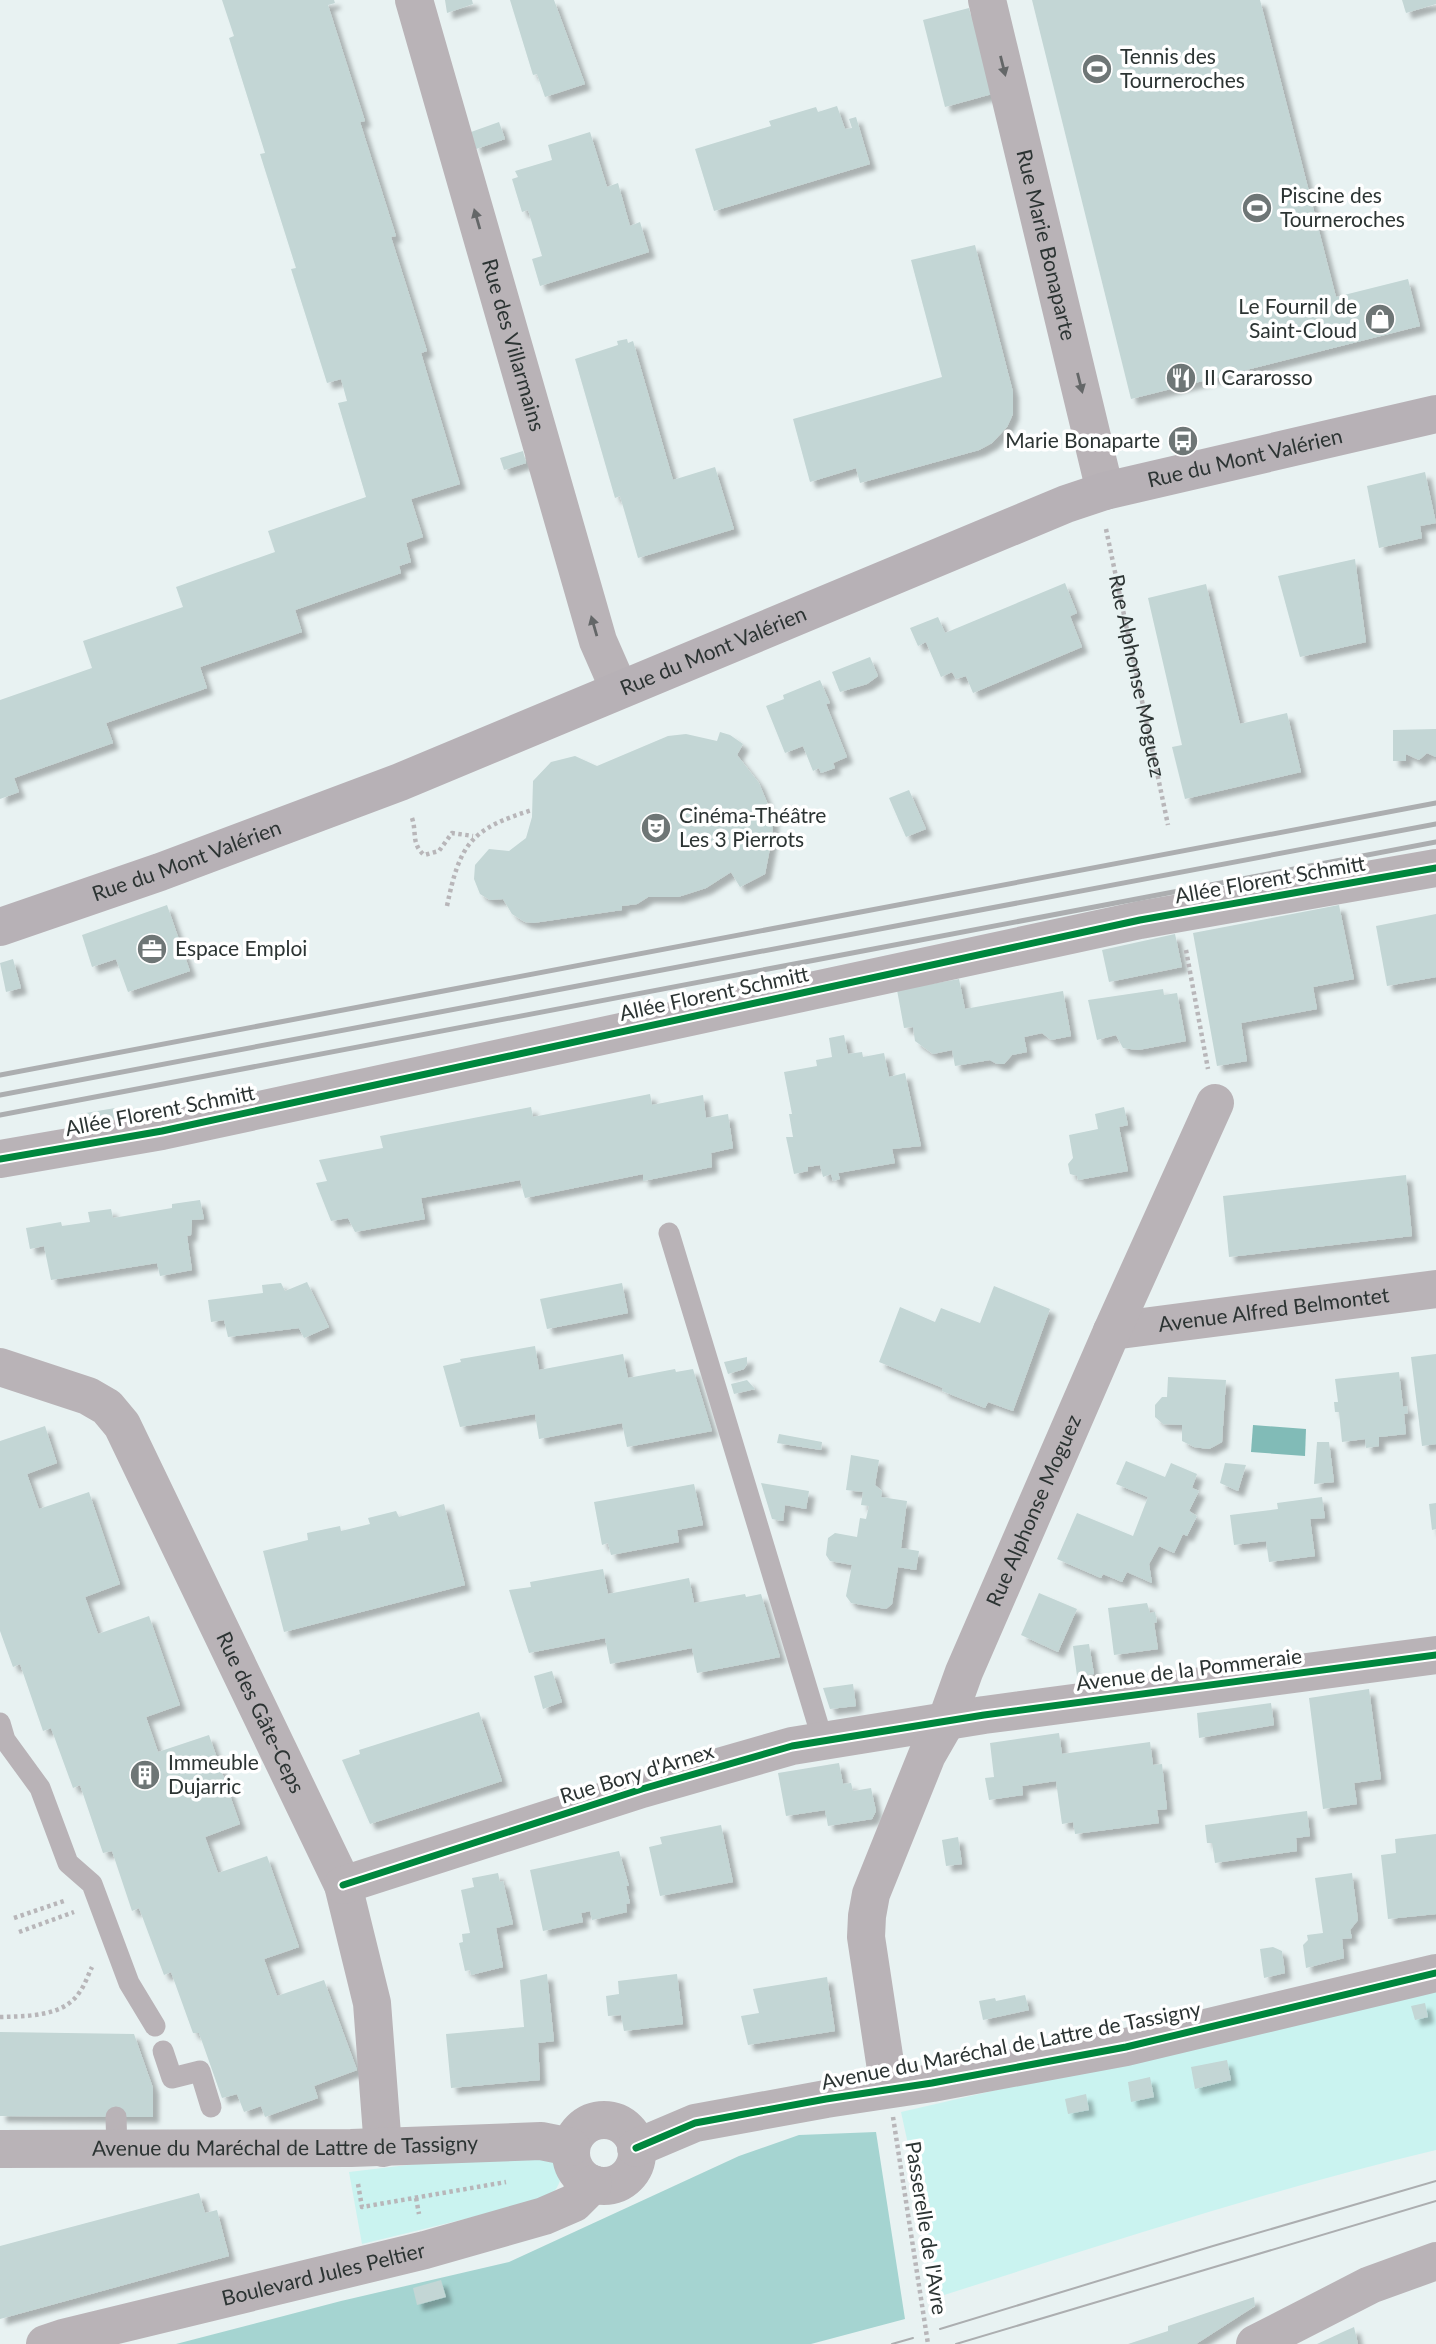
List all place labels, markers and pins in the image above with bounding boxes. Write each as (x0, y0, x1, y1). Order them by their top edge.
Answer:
place label: Tennis des Tourneroches (1120, 43, 1245, 92)
sports icon: Tennis des Tourneroches (1080, 52, 1114, 86)
place label: Piscine des Tourneroches (1280, 182, 1405, 231)
sports icon: Piscine des Tourneroches (1240, 191, 1274, 225)
place label: Le Fournil de Saint-Cloud (1238, 293, 1357, 342)
shop icon: Le Fournil de Saint-Cloud (1363, 302, 1397, 336)
restaurant icon: II Cararosso (1164, 361, 1198, 395)
place label: II Cararosso (1204, 364, 1313, 389)
bus stop icon: Marie Bonaparte (1166, 424, 1200, 458)
place label: Marie Bonaparte (1005, 427, 1160, 452)
place label: Cinéma-Théâtre Les 3 Pierrots (679, 802, 826, 851)
theatre icon: Cinéma-Théâtre Les 3 Pierrots (639, 811, 673, 845)
office icon: Espace Emploi (135, 932, 169, 966)
place label: Espace Emploi (175, 935, 307, 960)
place label: Immeuble Dujarric (168, 1749, 259, 1798)
building icon: Immeuble Dujarric (128, 1758, 162, 1792)

